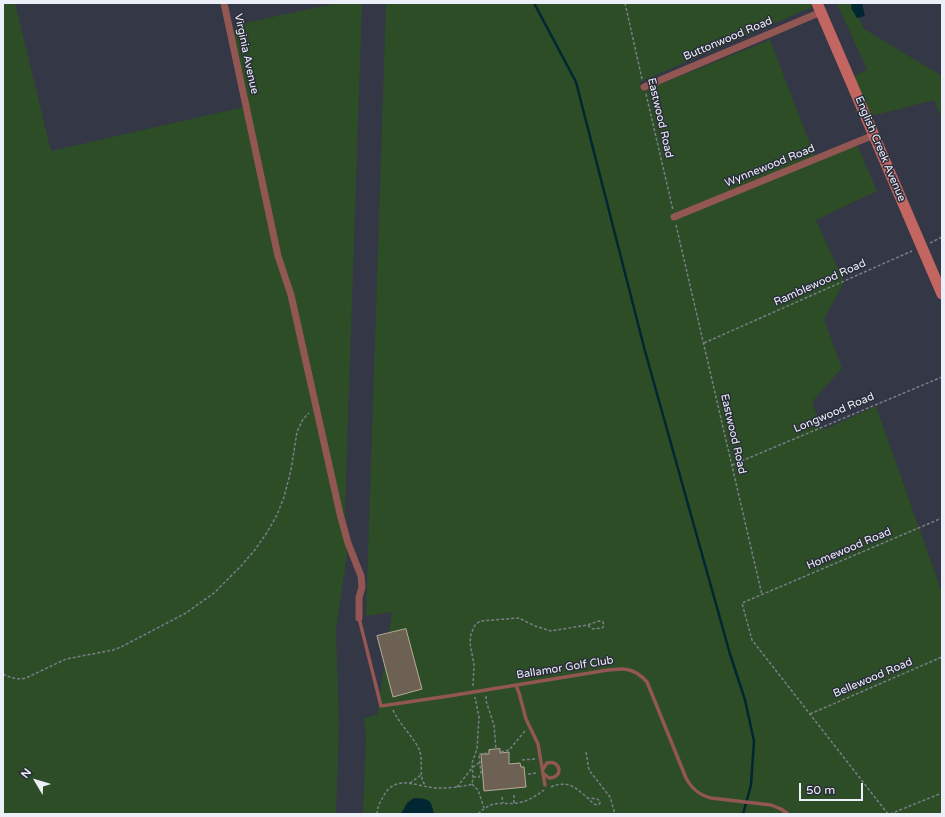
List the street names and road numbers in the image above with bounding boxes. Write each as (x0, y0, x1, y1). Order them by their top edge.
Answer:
street label: Virginia Avenue (231, 13, 261, 95)
street label: Buttonwood Road (682, 14, 774, 64)
street label: Eastwood Road (644, 77, 676, 159)
street label: English Creek Avenue (852, 94, 908, 204)
street label: Wynnewood Road (723, 142, 817, 190)
street label: Ramblewood Road (772, 257, 868, 309)
street label: Longwood Road (792, 390, 876, 436)
street label: Eastwood Road (717, 393, 749, 475)
street label: Homewood Road (805, 525, 893, 573)
street label: Ballamor Golf Club (515, 654, 615, 682)
street label: Bellewood Road (831, 655, 915, 701)

